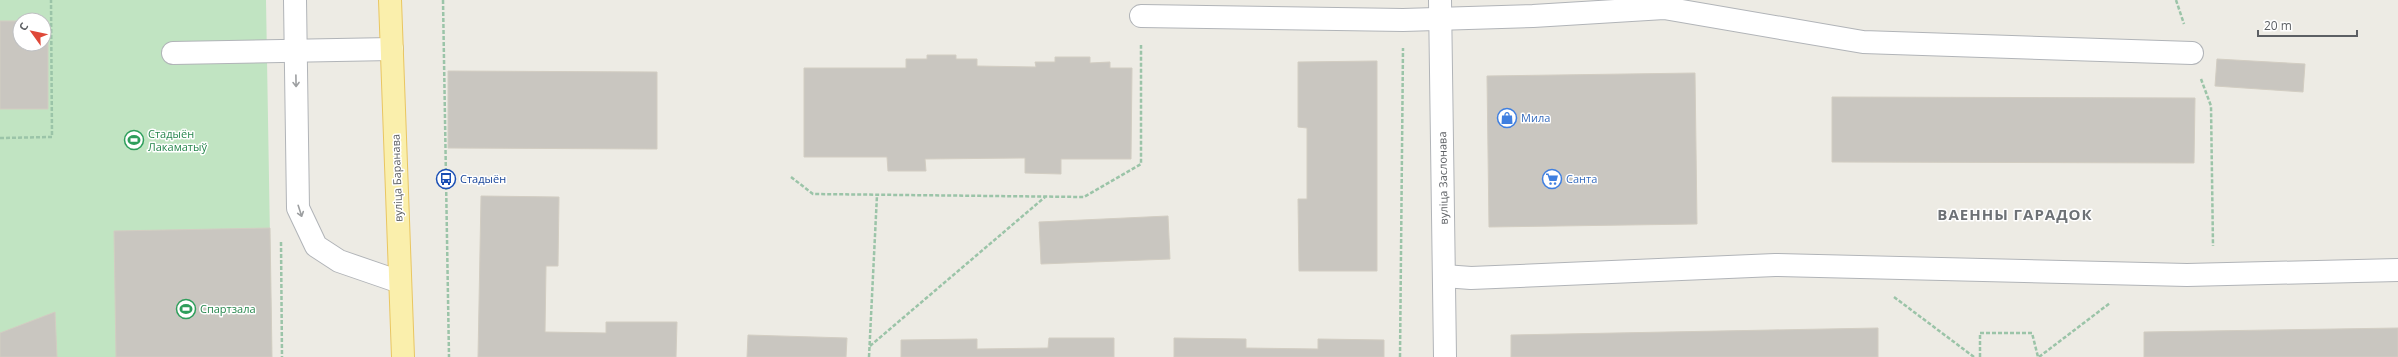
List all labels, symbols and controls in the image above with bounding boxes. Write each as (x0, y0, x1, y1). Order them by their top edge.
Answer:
north arrow (12, 12, 52, 52)
scale bar (2258, 12, 2357, 38)
text: 20 m (2264, 17, 2292, 34)
text: С (15, 19, 31, 33)
one-way arrow (292, 74, 300, 87)
shop icon: Мила (1496, 107, 1518, 129)
place label: Мила (1521, 110, 1550, 125)
place label: Стадыён Лакаматыў (148, 126, 207, 154)
sports icon: Стадыён Лакаматыў (123, 129, 145, 151)
street label: вуліца Заслонава (1434, 131, 1451, 225)
street label: вуліца Баранава (387, 134, 406, 222)
bus stop icon: Стадыён (435, 168, 457, 190)
supermarket icon: Санта (1541, 168, 1563, 190)
place label: Стадыён (460, 171, 506, 186)
place label: Санта (1566, 171, 1597, 186)
one-way arrow (297, 204, 304, 217)
district label: ВАЕННЫ ГАРАДОК (1937, 204, 2093, 224)
sports icon: Спартзала (175, 298, 197, 320)
place label: Спартзала (200, 301, 256, 316)

